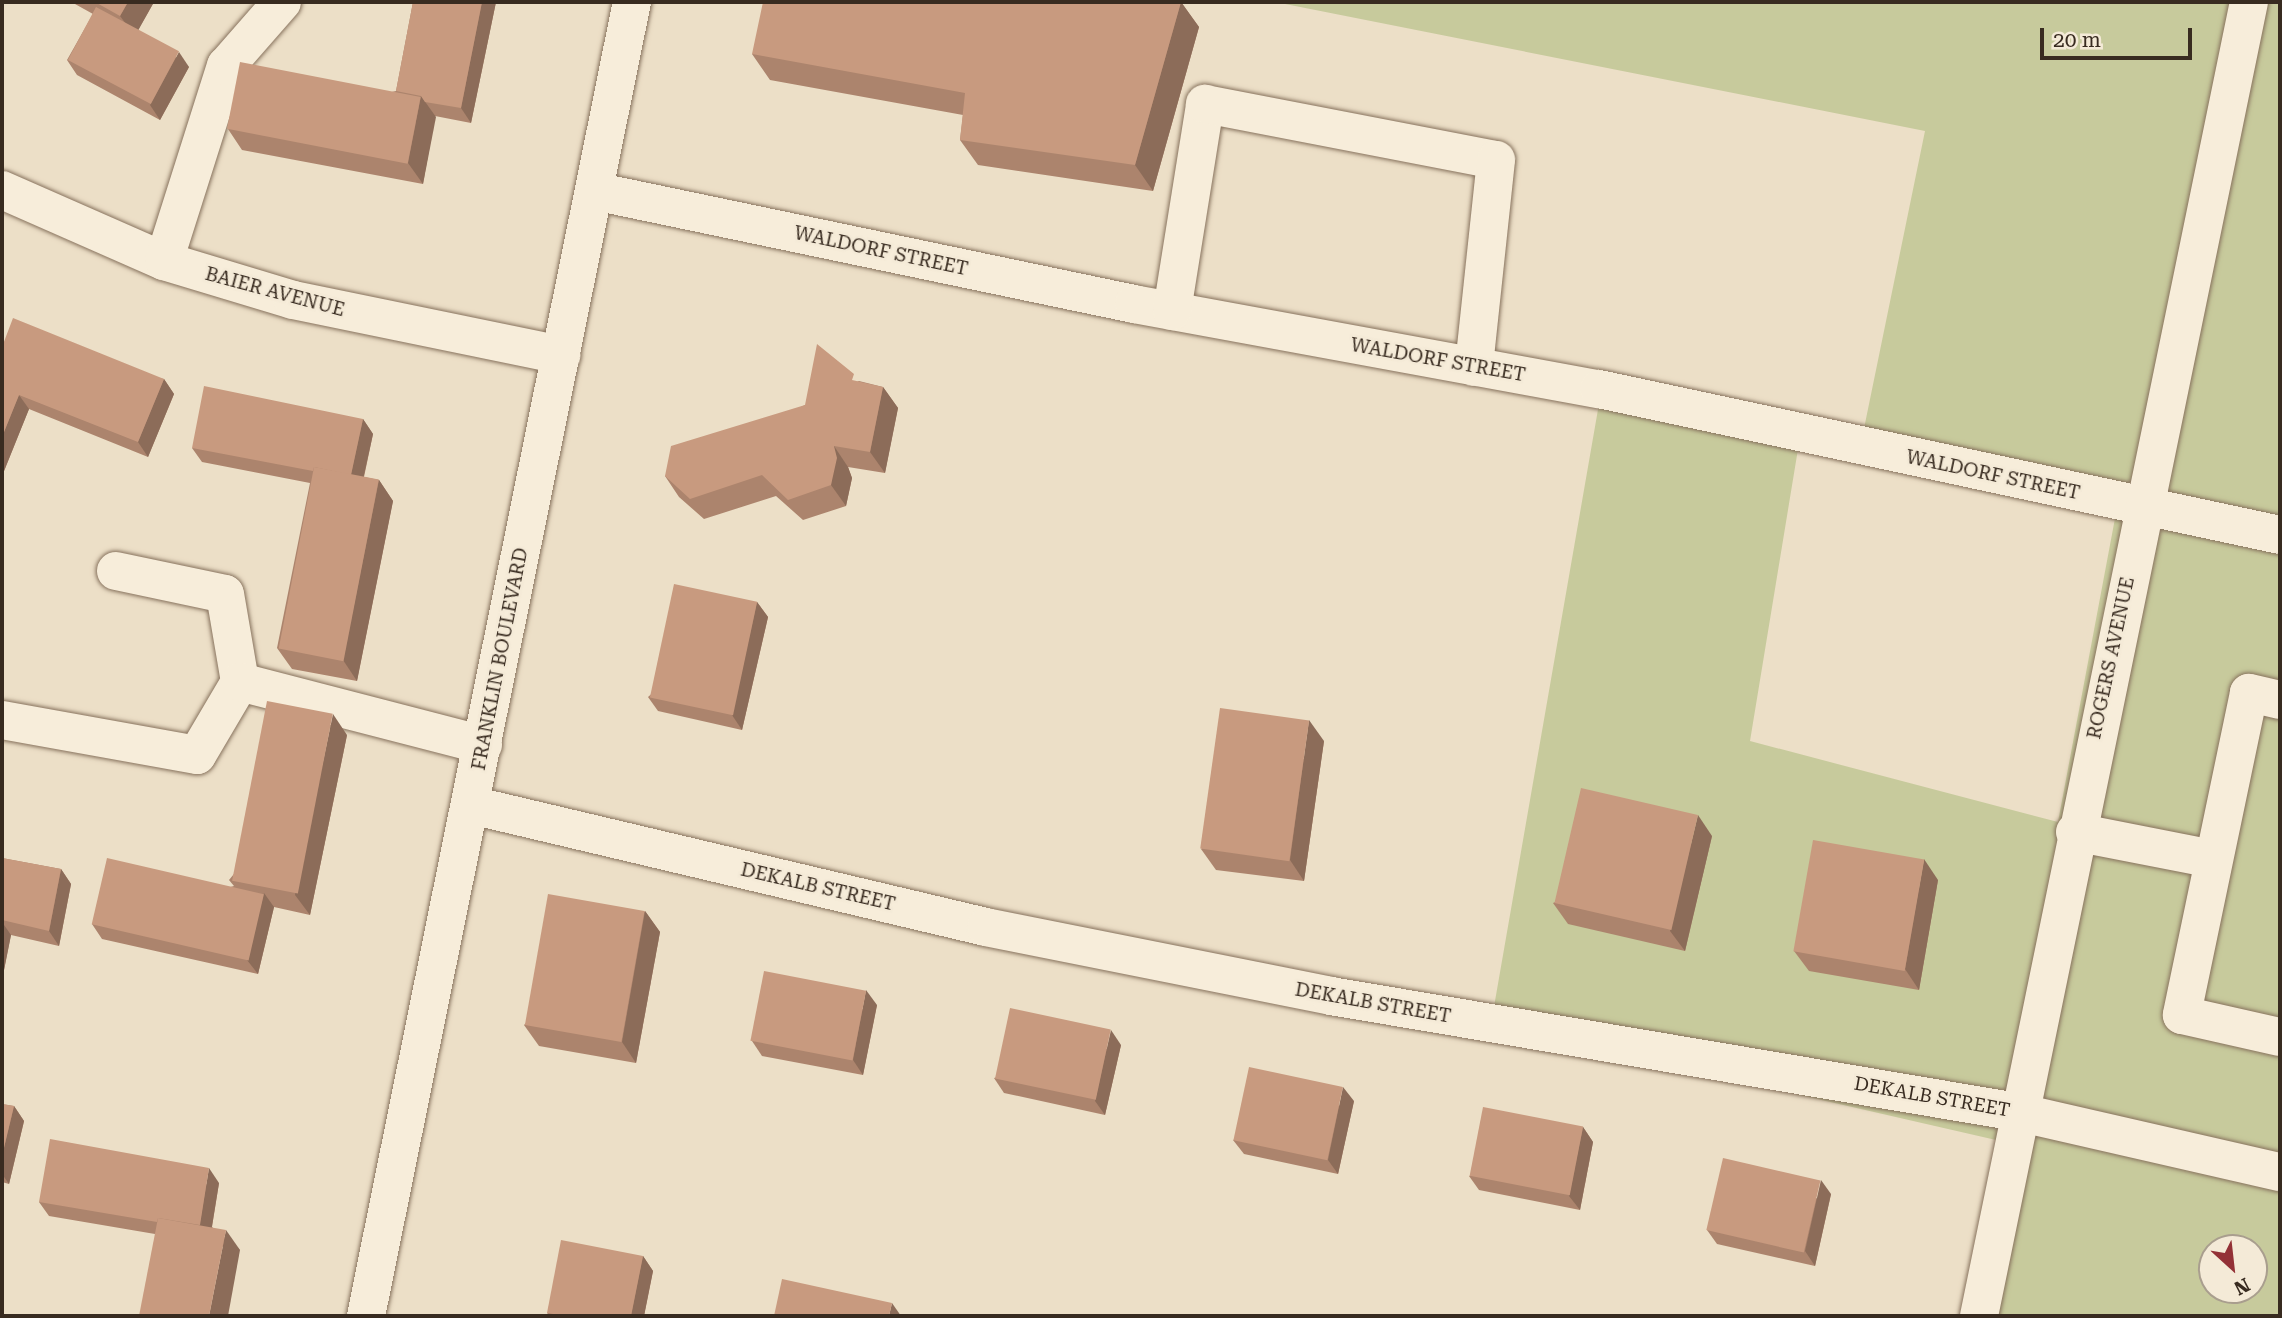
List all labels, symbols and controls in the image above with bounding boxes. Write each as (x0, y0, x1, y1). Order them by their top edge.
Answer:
scale bar (2044, 14, 2196, 58)
text: 20 m (2053, 28, 2101, 52)
street label: WALDORF STREET (792, 221, 970, 281)
street label: BAIER AVENUE (203, 262, 347, 322)
street label: WALDORF STREET (1349, 333, 1527, 387)
street label: WALDORF STREET (1904, 445, 2082, 505)
street label: FRANKLIN BOULEVARD (467, 546, 533, 772)
street label: ROGERS AVENUE (2083, 575, 2139, 741)
street label: DEKALB STREET (738, 858, 898, 916)
street label: DEKALB STREET (1293, 978, 1453, 1028)
street label: DEKALB STREET (1852, 1072, 2012, 1122)
north arrow (2198, 1234, 2268, 1304)
text: N (2230, 1273, 2254, 1300)

